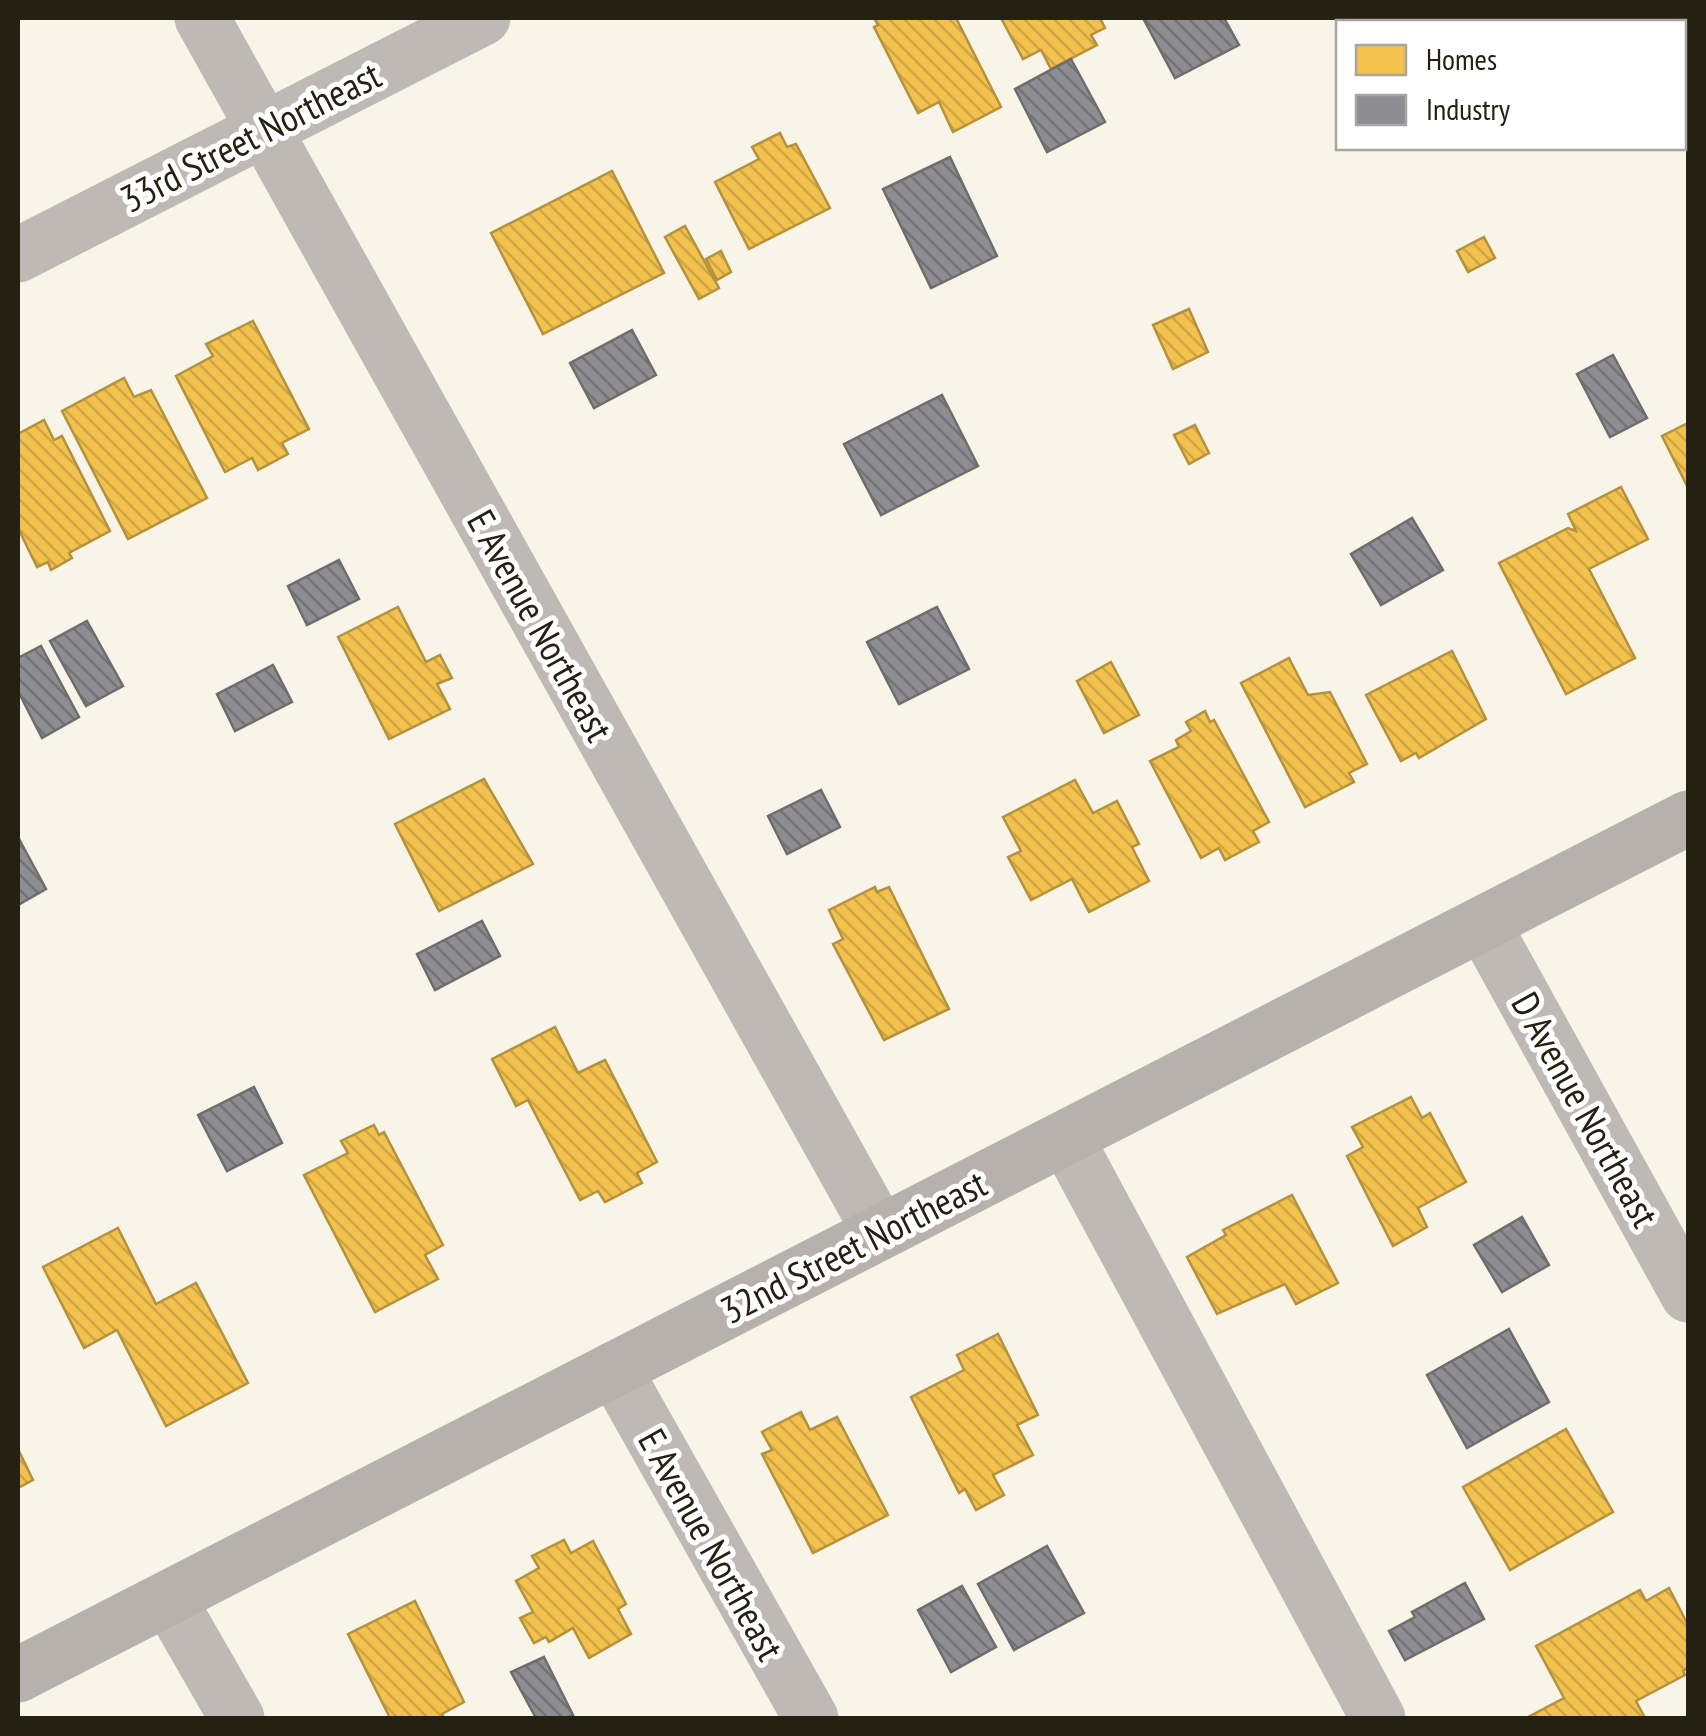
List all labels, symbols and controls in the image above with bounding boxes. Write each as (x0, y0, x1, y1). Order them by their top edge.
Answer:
legend (1336, 20, 1686, 150)
text: Homes (1426, 39, 1497, 78)
street label: 33rd Street Northeast (112, 49, 389, 223)
text: Industry (1426, 89, 1511, 128)
street label: E Avenue Northeast (457, 501, 625, 750)
street label: D Avenue Northeast (1501, 983, 1671, 1235)
street label: 32nd Street Northeast (712, 1158, 995, 1334)
street label: E Avenue Northeast (628, 1420, 796, 1669)

